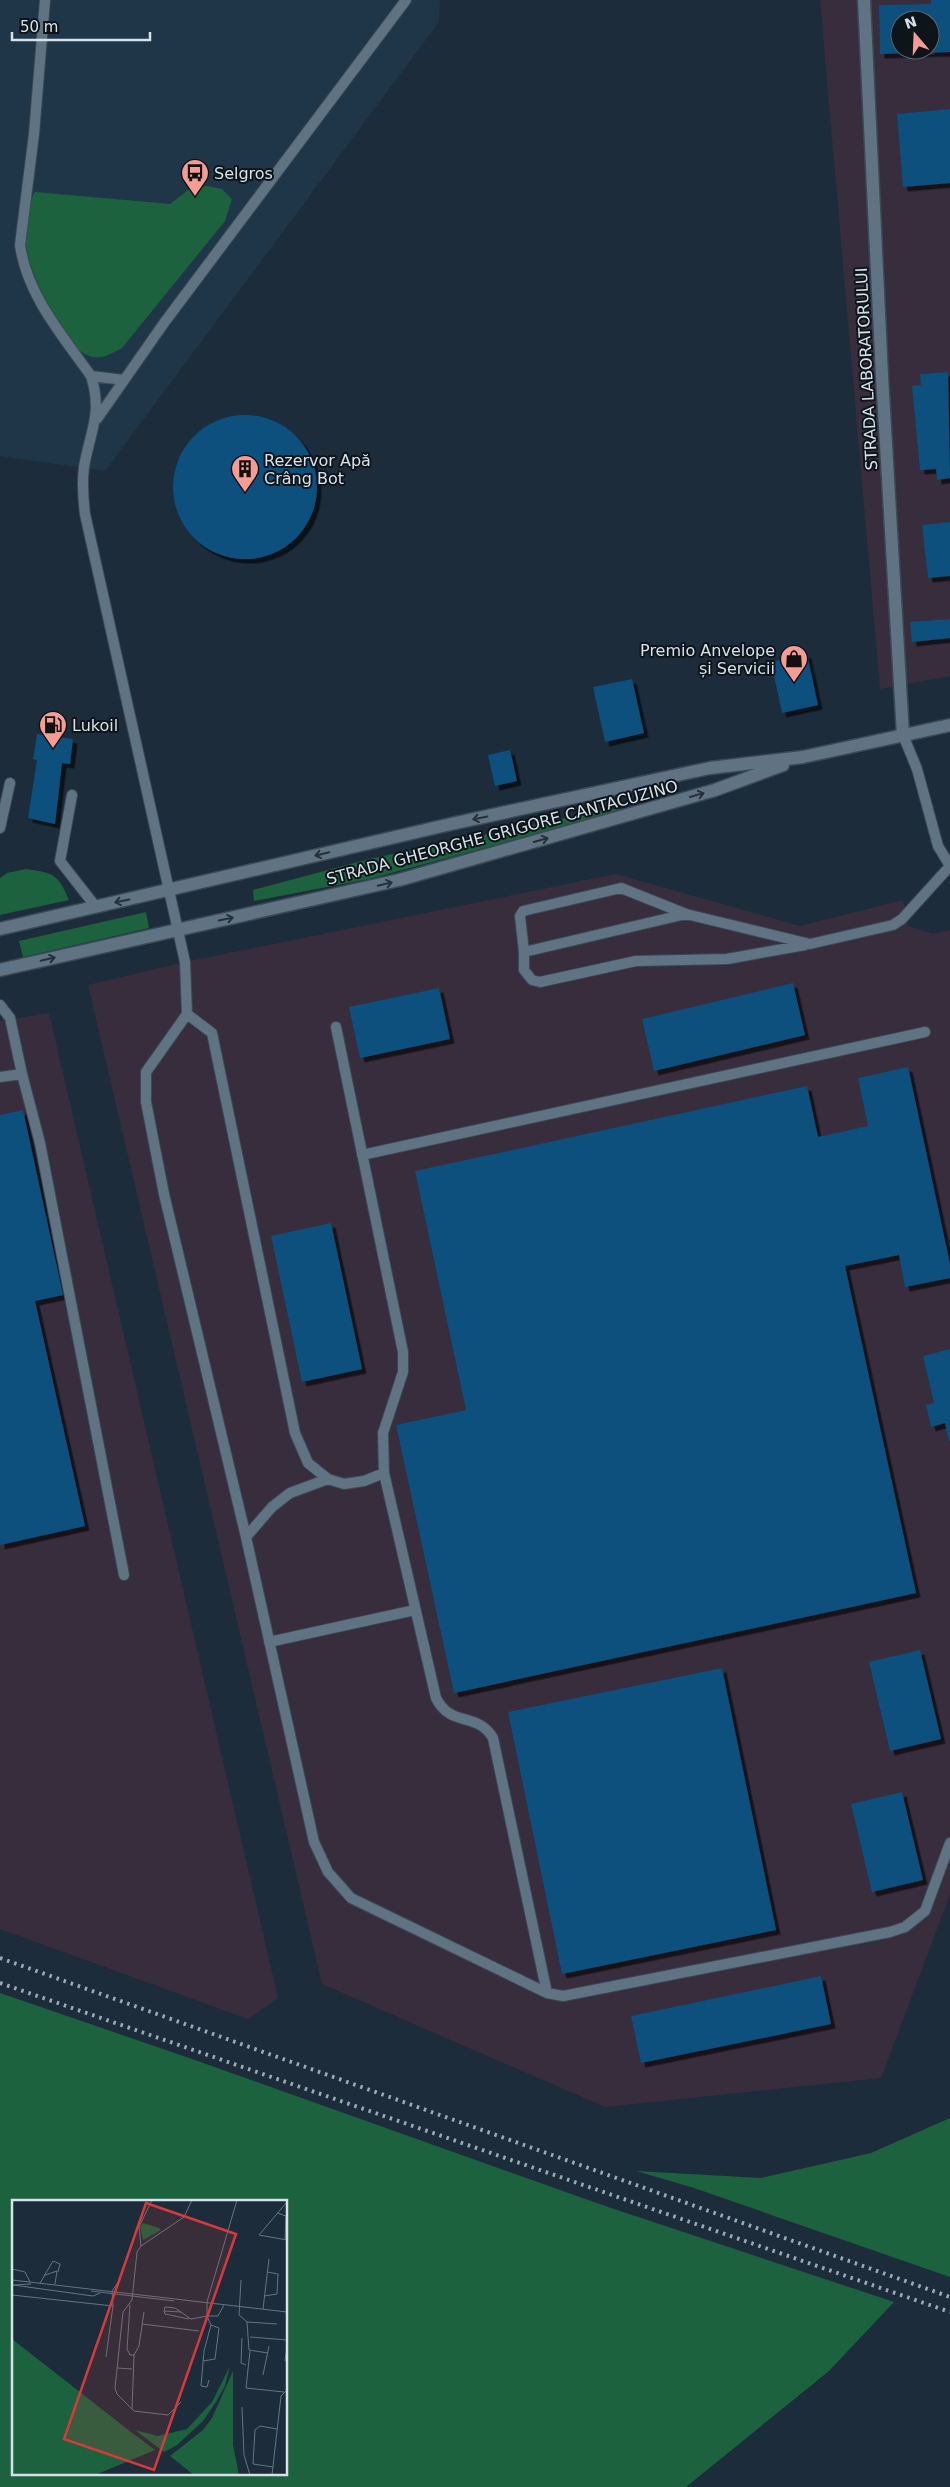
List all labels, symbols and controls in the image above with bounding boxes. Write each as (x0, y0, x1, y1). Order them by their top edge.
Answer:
scale bar (12, 10, 150, 42)
north arrow (890, 10, 940, 60)
text: N (903, 13, 919, 32)
text: 50 m (20, 18, 58, 36)
bus stop icon: Selgros (180, 158, 210, 197)
place label: Selgros (214, 164, 273, 183)
street label: STRADA LABORATORULUI (852, 267, 881, 471)
place label: Rezervor Apă Crâng Bot (264, 451, 371, 488)
building icon: Rezervor Apă Crâng Bot (230, 454, 260, 493)
place label: Premio Anvelope și Servicii (640, 641, 775, 678)
shop icon: Premio Anvelope și Servicii (779, 644, 809, 683)
fuel station icon: Lukoil (38, 710, 68, 749)
place label: Lukoil (72, 716, 118, 735)
street label: STRADA GHEORGHE GRIGORE CANTACUZINO (324, 776, 680, 889)
one-way arrow (689, 789, 705, 799)
one-way arrow (472, 813, 488, 823)
one-way arrow (533, 834, 549, 844)
one-way arrow (314, 850, 330, 859)
one-way arrow (376, 879, 392, 888)
one-way arrow (114, 897, 130, 906)
one-way arrow (218, 914, 234, 924)
one-way arrow (39, 954, 55, 963)
inset map (12, 2200, 288, 2474)

